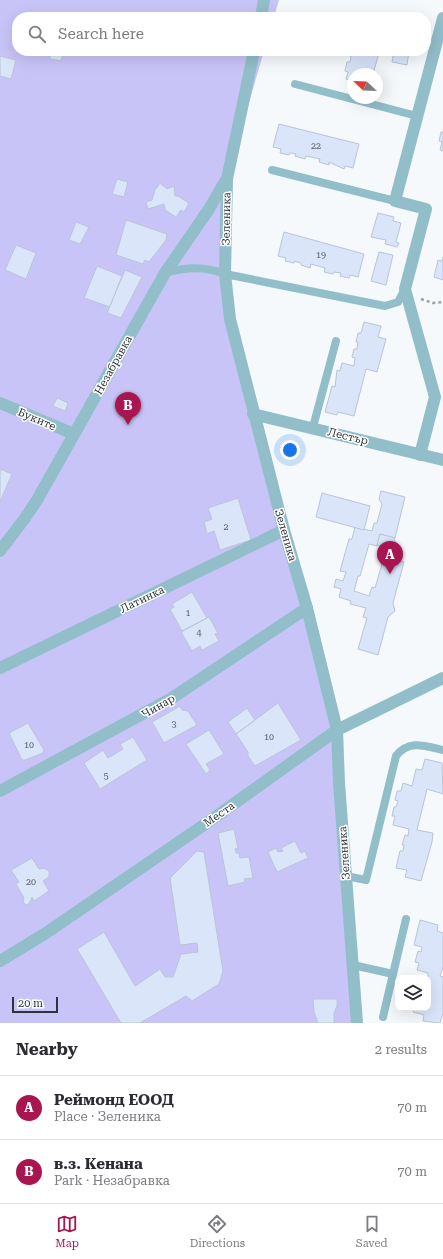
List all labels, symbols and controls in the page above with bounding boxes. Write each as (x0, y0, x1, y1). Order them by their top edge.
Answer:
search box (12, 12, 431, 56)
icon: search (26, 23, 48, 45)
text: Search here (58, 25, 144, 43)
north arrow (347, 68, 383, 104)
house number: 22 (311, 141, 321, 151)
street label: Зеленика (220, 192, 233, 246)
house number: 19 (316, 250, 326, 260)
street label: Незабравка (92, 333, 135, 397)
pin: B (115, 392, 141, 425)
street label: Буките (16, 406, 58, 433)
street label: Лестър (326, 425, 369, 448)
your location (280, 440, 300, 460)
street label: Зеленика (272, 508, 299, 563)
house number: 2 (223, 522, 229, 532)
pin: A (377, 541, 403, 574)
street label: Латинка (118, 583, 167, 616)
house number: 1 (185, 608, 191, 618)
house number: 4 (196, 628, 202, 638)
street label: Чинар (139, 692, 177, 721)
house number: 3 (171, 719, 177, 729)
house number: 10 (264, 732, 274, 742)
house number: 10 (24, 740, 34, 750)
house number: 5 (103, 771, 109, 781)
street label: Места (201, 799, 237, 830)
street label: Зеленика (336, 826, 353, 880)
house number: 20 (26, 877, 36, 887)
map controls (395, 975, 431, 1011)
button: layers (395, 975, 431, 1011)
scale bar (12, 995, 58, 1014)
text: 20 m (18, 997, 43, 1010)
text: Nearby (16, 1039, 78, 1059)
text: 2 results (375, 1042, 427, 1057)
text: Реймонд ЕООД (54, 1091, 174, 1109)
text: A (24, 1100, 34, 1115)
text: 70 m (397, 1100, 427, 1115)
text: Place · Зеленика (54, 1109, 161, 1124)
text: в.з. Кенана (54, 1155, 143, 1173)
text: B (24, 1164, 34, 1179)
text: 70 m (397, 1164, 427, 1179)
text: Park · Незабравка (54, 1173, 170, 1188)
tab: Map (55, 1213, 79, 1250)
tab: Directions (190, 1213, 245, 1250)
tab: Saved (356, 1213, 388, 1250)

